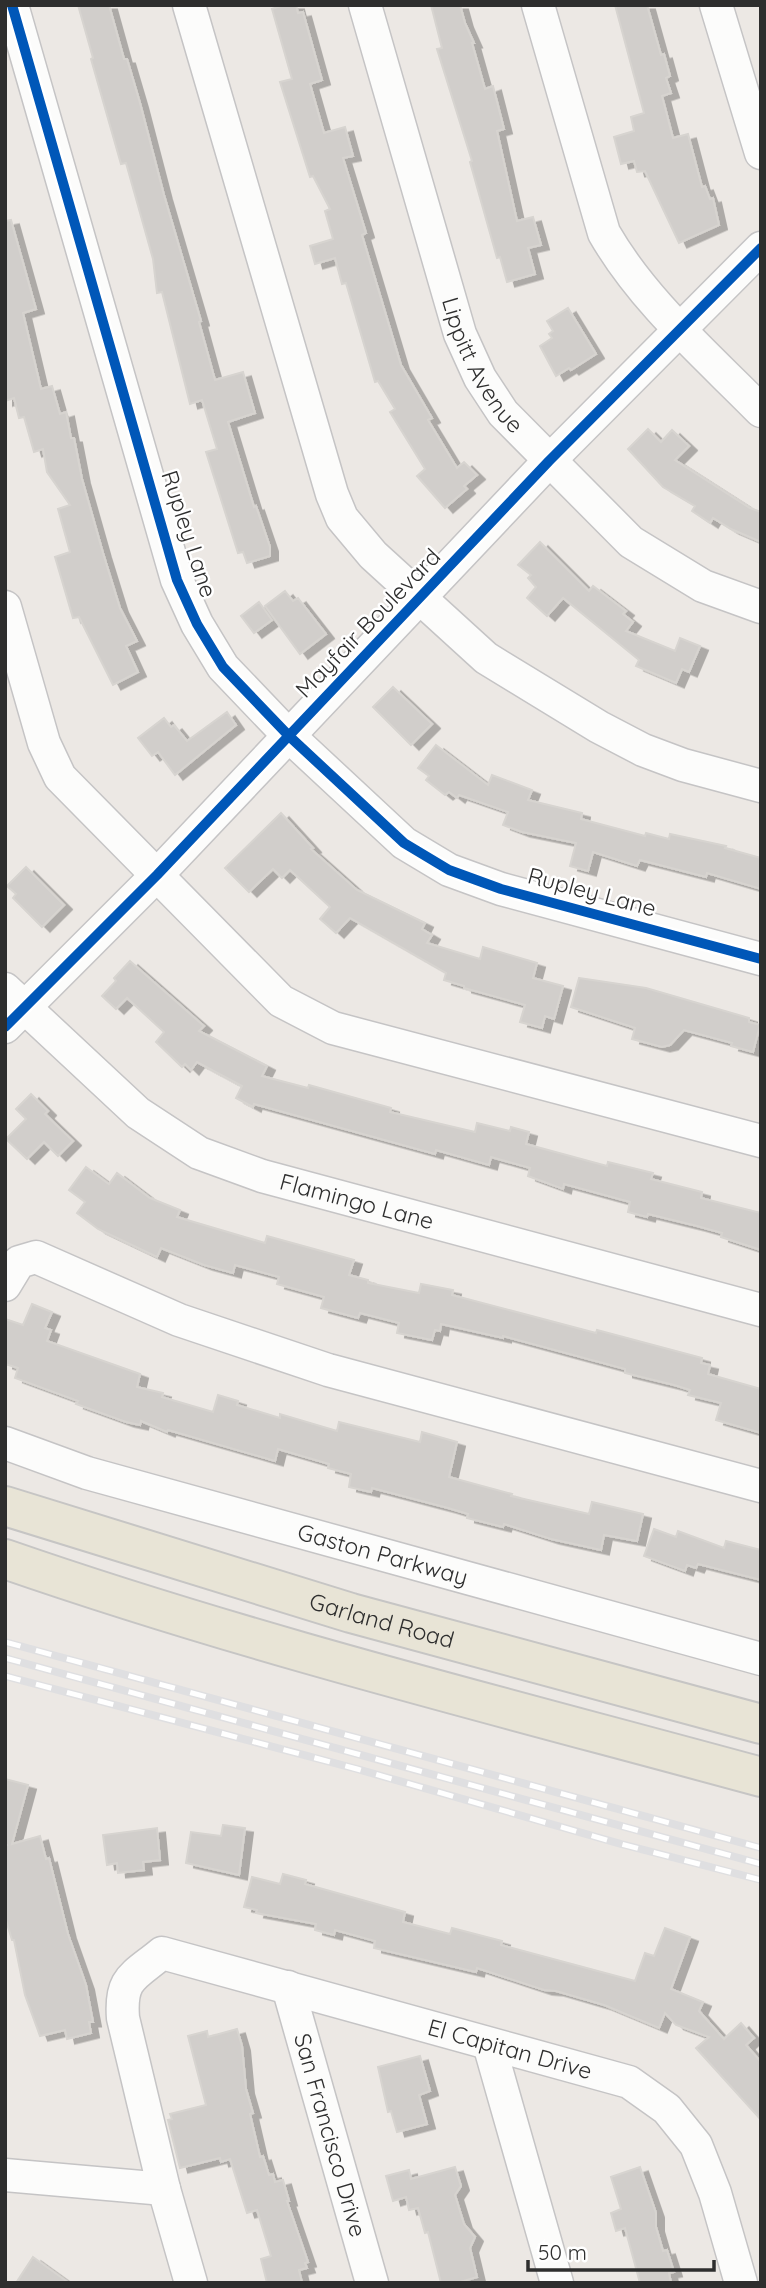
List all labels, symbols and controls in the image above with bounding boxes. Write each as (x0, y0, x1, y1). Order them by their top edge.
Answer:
street label: Lippitt Avenue (436, 294, 530, 439)
street label: Rupley Lane (155, 467, 224, 601)
street label: Mayfair Boulevard (289, 542, 446, 703)
street label: Rupley Lane (525, 860, 660, 923)
street label: Flamingo Lane (277, 1166, 437, 1235)
street label: Gaston Parkway (294, 1517, 471, 1591)
street label: Garland Road (306, 1586, 458, 1654)
street label: El Capitan Drive (425, 2012, 596, 2085)
street label: San Francisco Drive (288, 2030, 373, 2240)
scale bar (528, 2228, 714, 2272)
text: 50 m (538, 2239, 587, 2265)

